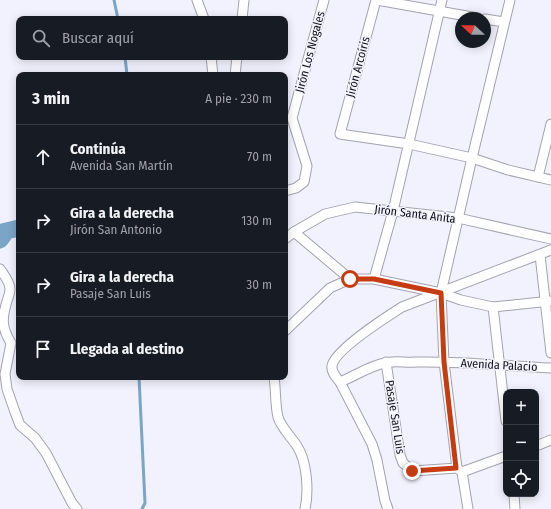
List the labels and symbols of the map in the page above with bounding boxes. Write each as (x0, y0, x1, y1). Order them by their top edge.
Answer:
street label: Jirón Los Nogales (292, 10, 328, 94)
north arrow (455, 12, 491, 48)
street label: Jirón Arcoíris (343, 35, 373, 99)
street label: Jirón Santa Anita (374, 202, 457, 226)
route start (341, 270, 359, 288)
street label: Avenida Palacio (460, 356, 538, 374)
street label: Pasaje San Luis (382, 379, 408, 455)
route end (403, 462, 421, 480)

